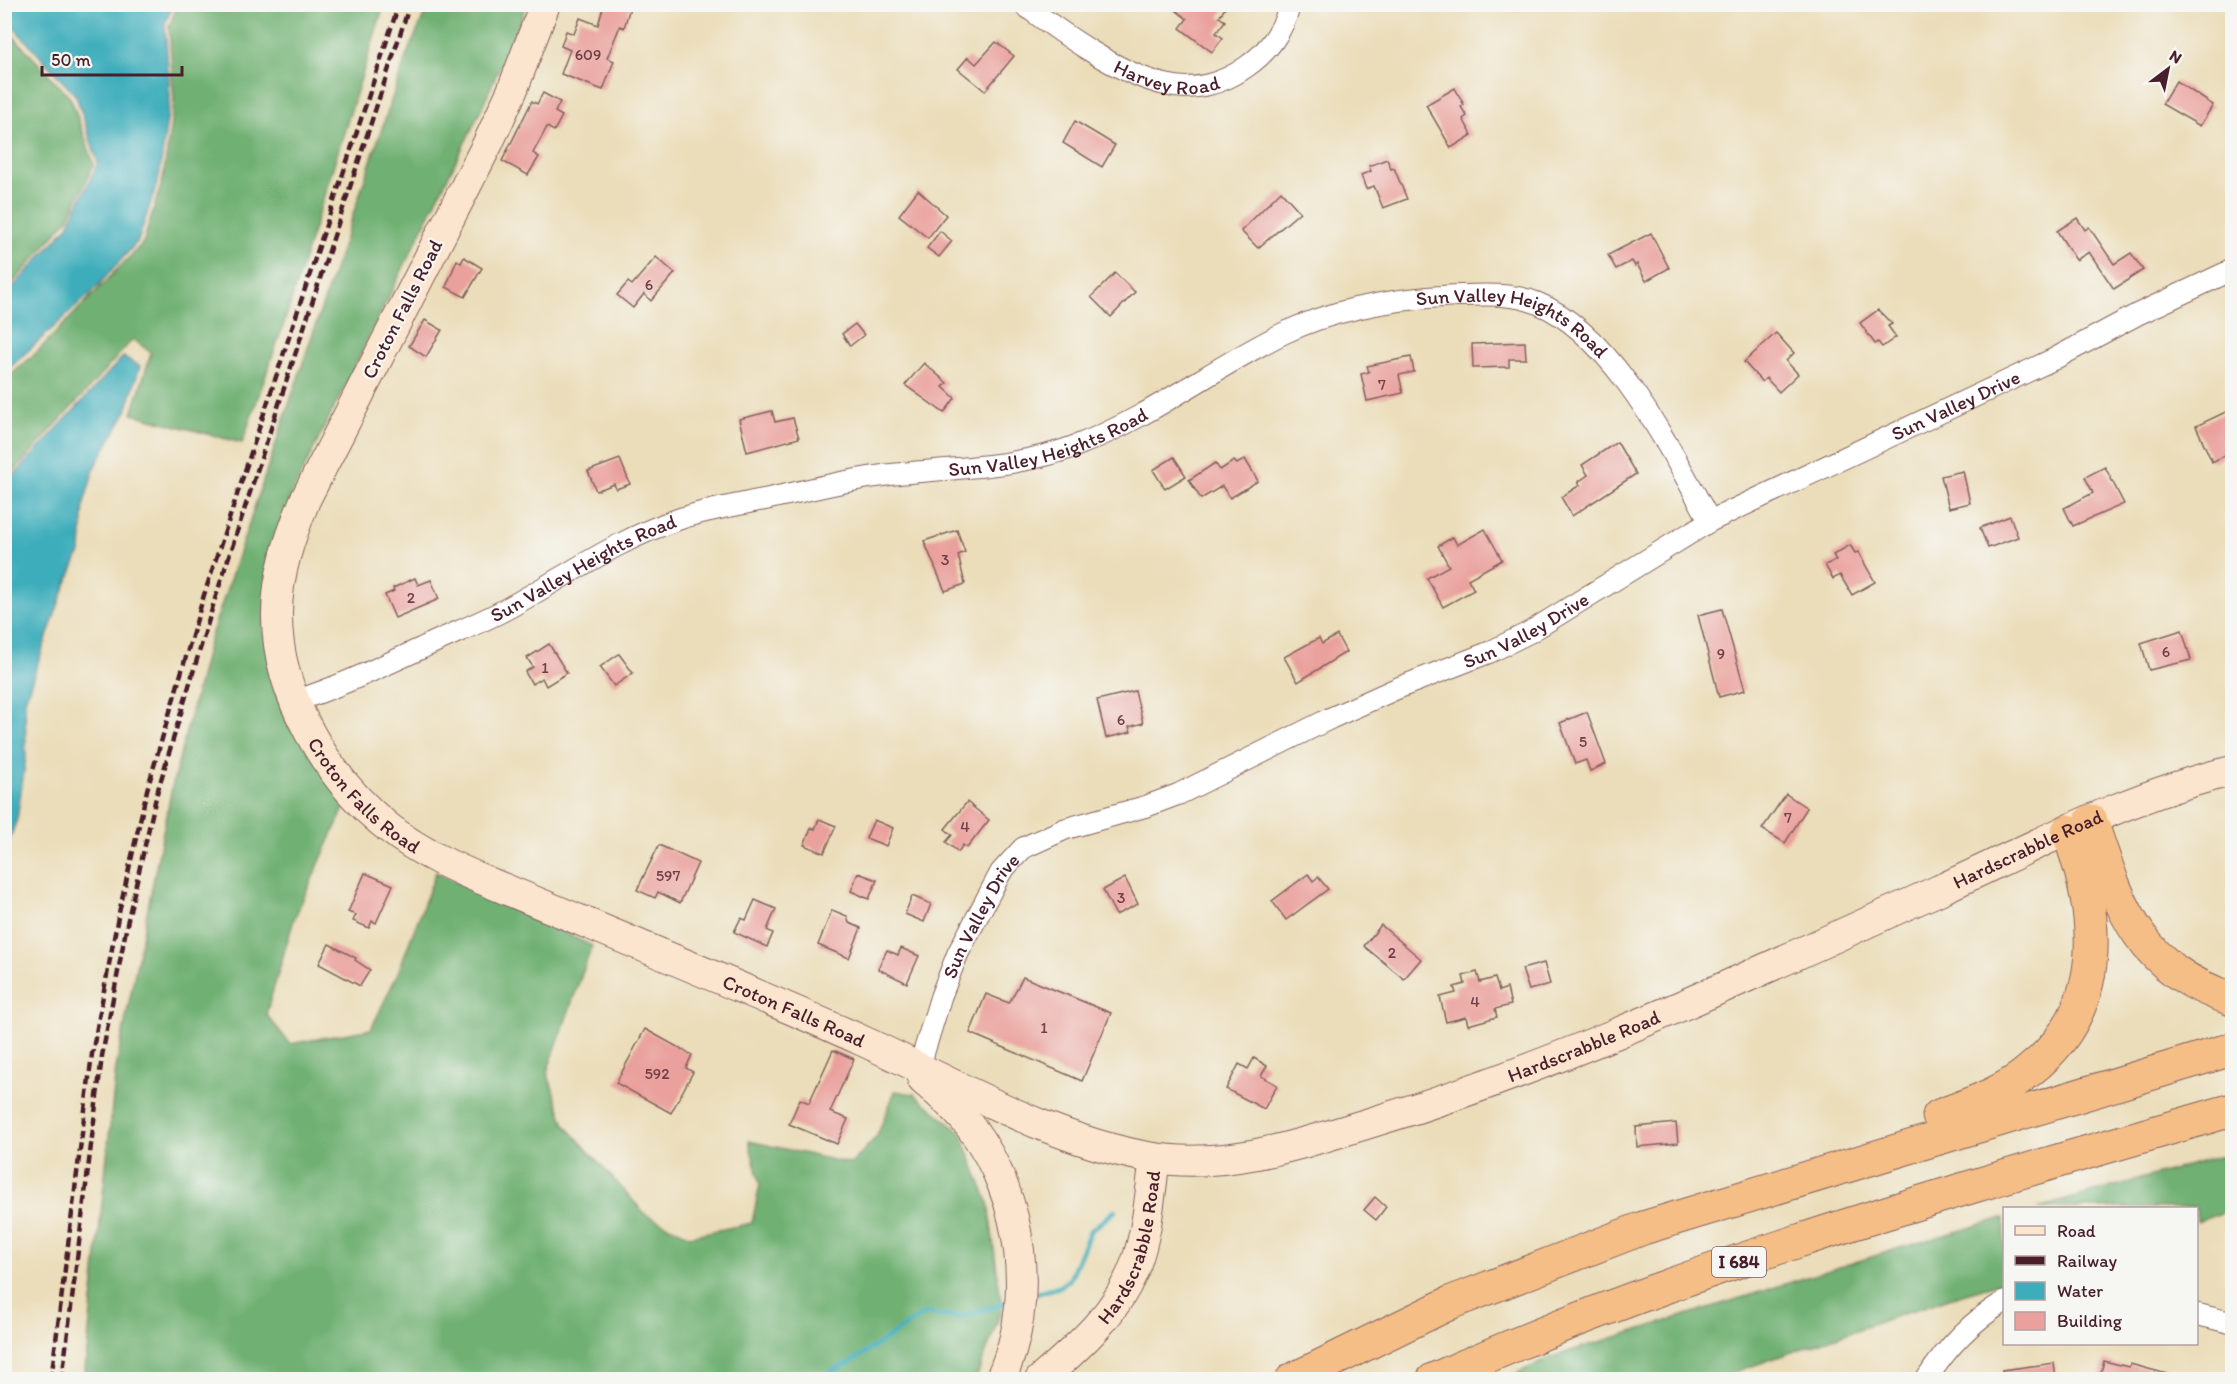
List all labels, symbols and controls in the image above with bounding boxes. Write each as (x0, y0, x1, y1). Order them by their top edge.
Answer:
scale bar (42, 39, 182, 77)
north arrow (2138, 39, 2198, 99)
house number: 609 (575, 45, 601, 64)
text: N (2166, 46, 2185, 68)
text: 50 m (51, 49, 91, 71)
street label: Harvey Road (1110, 54, 1223, 100)
street label: Croton Falls Road (357, 235, 447, 383)
house number: 6 (645, 275, 653, 294)
street label: Sun Valley Heights Road (1415, 283, 1613, 363)
street label: Sun Valley Drive (1887, 365, 2024, 446)
house number: 7 (1378, 375, 1386, 394)
street label: Sun Valley Heights Road (947, 402, 1152, 481)
street label: Sun Valley Heights Road (486, 509, 680, 627)
house number: 3 (941, 550, 950, 569)
street label: Sun Valley Drive (1460, 587, 1593, 673)
house number: 2 (407, 588, 416, 607)
house number: 6 (2162, 642, 2170, 661)
house number: 9 (1717, 644, 1725, 663)
house number: 1 (541, 658, 549, 677)
house number: 6 (1117, 710, 1125, 729)
house number: 5 (1579, 732, 1587, 751)
street label: Croton Falls Road (303, 733, 425, 859)
street label: Hardscrabble Road (1949, 804, 2106, 894)
house number: 7 (1784, 808, 1792, 827)
house number: 4 (960, 817, 970, 836)
street label: Sun Valley Drive (937, 848, 1024, 982)
house number: 597 (656, 866, 680, 885)
house number: 3 (1117, 888, 1126, 907)
house number: 2 (1388, 943, 1397, 962)
street label: Croton Falls Road (719, 969, 869, 1053)
house number: 4 (1470, 992, 1480, 1011)
street label: Hardscrabble Road (1504, 1005, 1664, 1087)
house number: 1 (1040, 1018, 1048, 1037)
house number: 592 (644, 1064, 670, 1083)
street label: Hardscrabble Road (1092, 1169, 1165, 1329)
legend (2003, 1207, 2198, 1345)
text: Road (2057, 1220, 2096, 1242)
road number: I 684 (1712, 1247, 1766, 1277)
text: Railway (2057, 1250, 2118, 1272)
text: Water (2057, 1280, 2103, 1302)
text: Building (2057, 1310, 2123, 1332)

